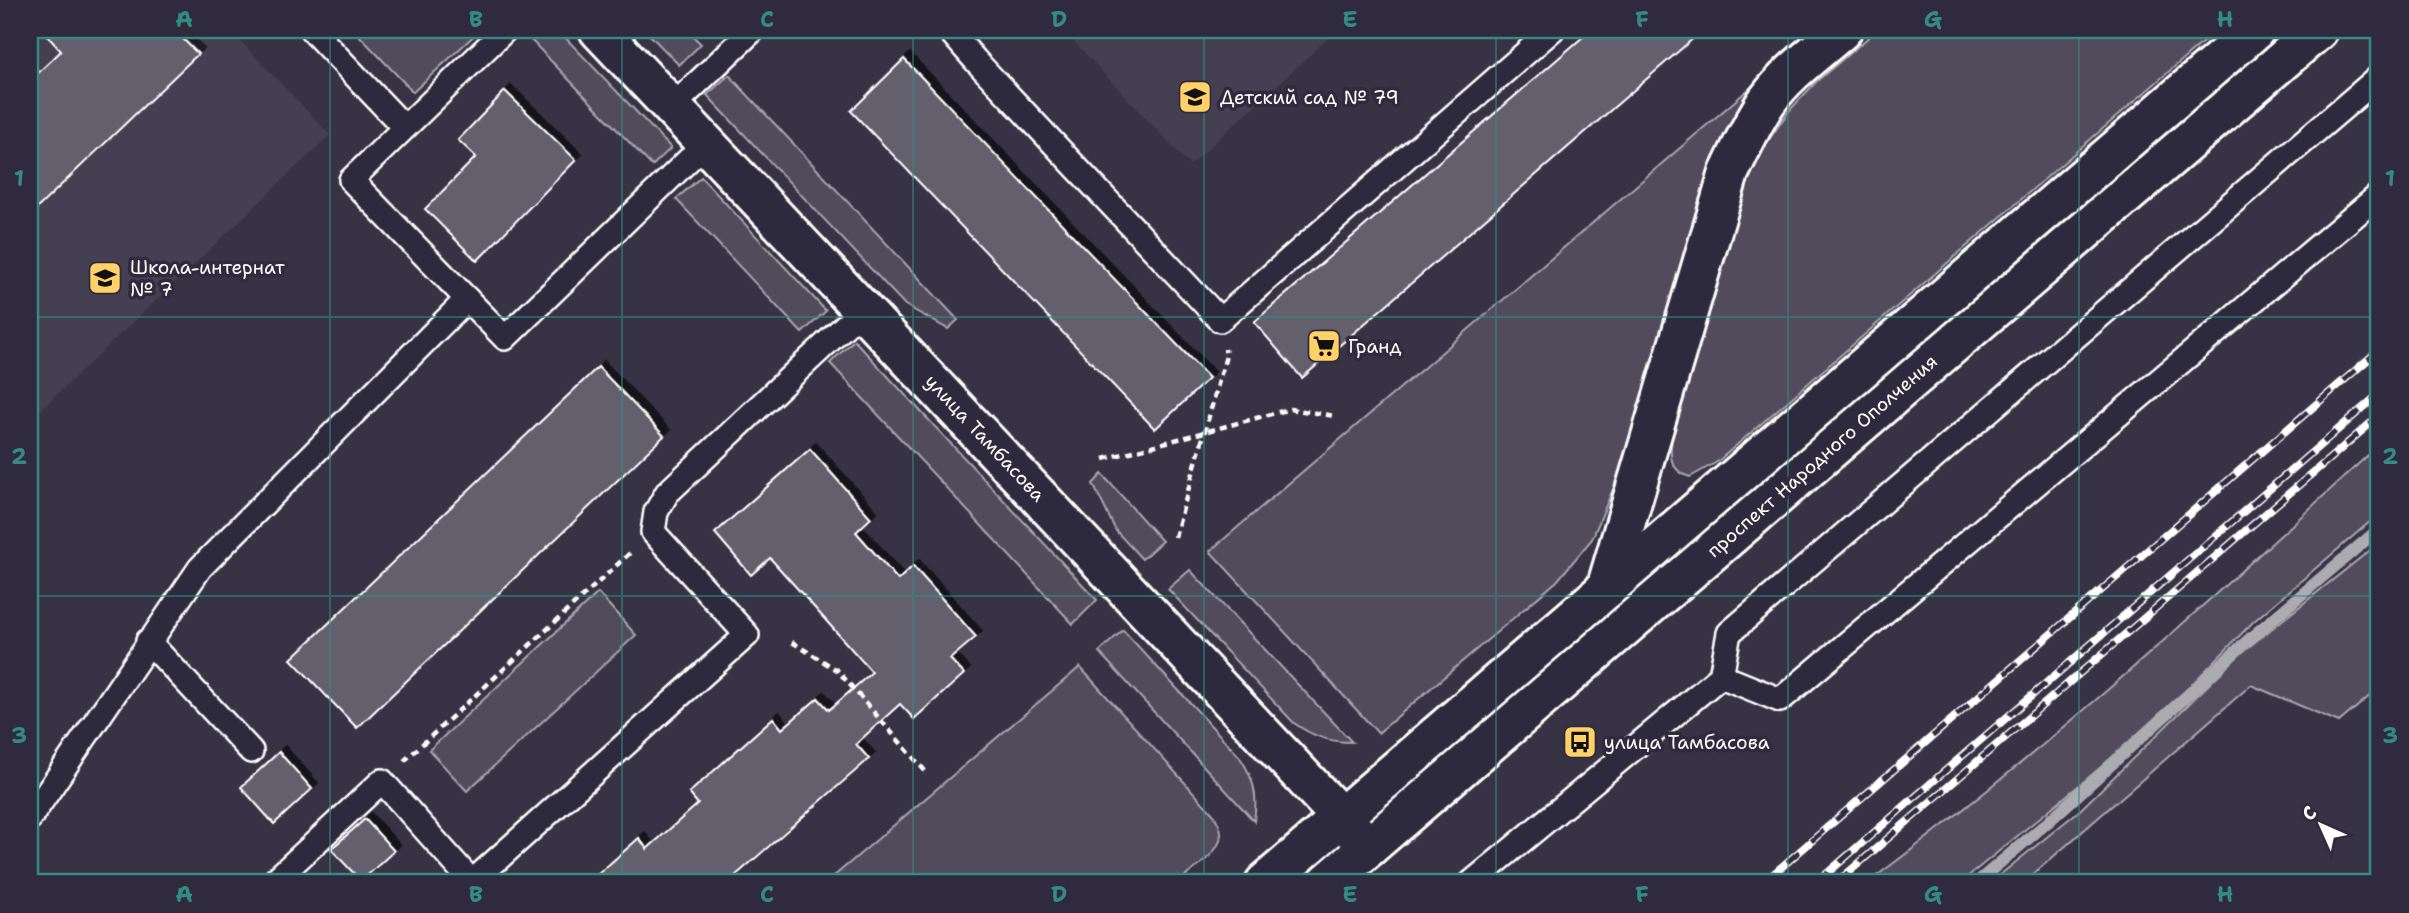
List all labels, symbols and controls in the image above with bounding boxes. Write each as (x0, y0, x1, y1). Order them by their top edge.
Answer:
text: A (175, 4, 193, 34)
text: B (469, 4, 483, 34)
text: C (760, 4, 774, 34)
text: D (1051, 4, 1067, 34)
text: E (1342, 4, 1358, 34)
text: F (1635, 4, 1649, 34)
text: G (1924, 4, 1943, 34)
text: H (2217, 4, 2233, 34)
school or university icon: Детский сад № 79 (1176, 78, 1214, 116)
place label: Детский сад № 79 (1220, 85, 1399, 110)
text: 1 (14, 163, 24, 193)
text: 1 (2385, 163, 2395, 193)
place label: Школа-интернат № 7 (130, 255, 285, 302)
school or university icon: Школа-интернат № 7 (86, 259, 124, 297)
supermarket icon: Гранд (1305, 327, 1343, 365)
place label: Гранд (1348, 334, 1402, 359)
street label: проспект Народного Ополчения (1701, 349, 1943, 563)
street label: улица Тамбасова (919, 369, 1051, 507)
text: 2 (11, 441, 27, 471)
text: 2 (2382, 441, 2398, 471)
text: 3 (11, 720, 27, 750)
text: 3 (2382, 720, 2398, 750)
bus stop icon: улица Тамбасова (1561, 723, 1599, 761)
place label: улица Тамбасова (1604, 730, 1770, 755)
north arrow (2286, 790, 2356, 860)
text: С (2296, 800, 2322, 826)
text: A (175, 879, 193, 909)
text: B (469, 879, 483, 909)
text: C (760, 879, 774, 909)
text: D (1051, 879, 1067, 909)
text: E (1342, 879, 1358, 909)
text: F (1635, 879, 1649, 909)
text: G (1924, 879, 1943, 909)
text: H (2217, 879, 2233, 909)

